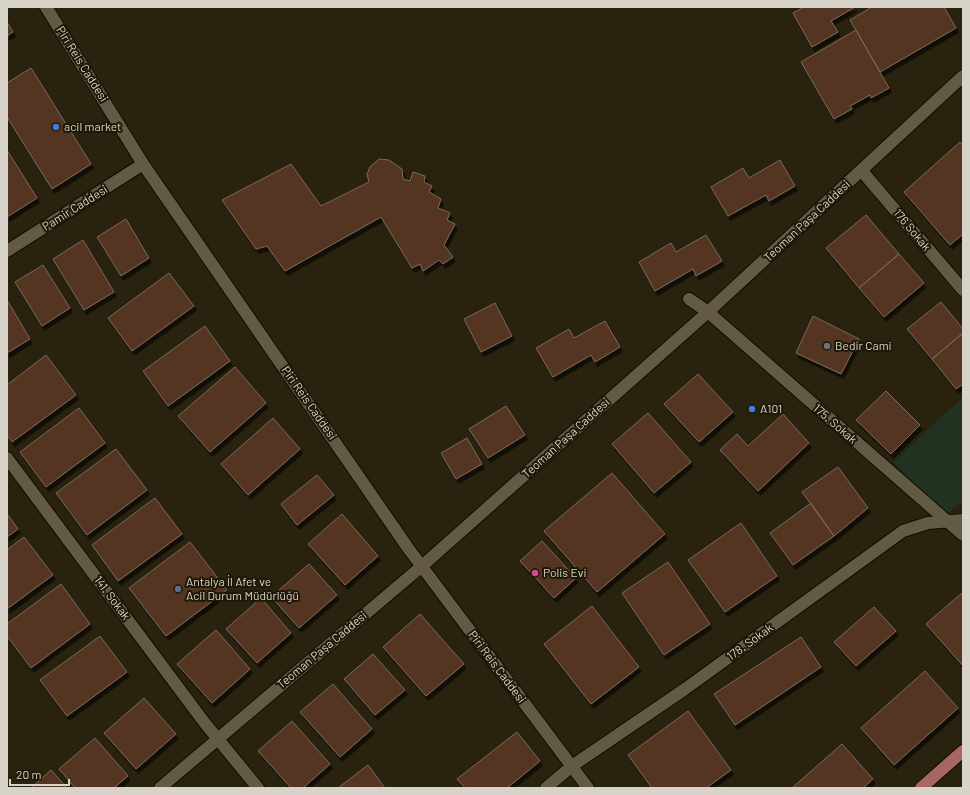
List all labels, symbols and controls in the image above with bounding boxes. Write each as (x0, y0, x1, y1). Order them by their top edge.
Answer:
street label: Piri Reis Caddesi (54, 23, 112, 104)
place label: acil market (64, 119, 121, 133)
marker: acil market (51, 122, 61, 132)
street label: Teoman Paşa Caddesi (760, 177, 852, 264)
street label: Pamir Caddesi (39, 181, 110, 233)
street label: 176 Sokak (891, 206, 934, 253)
place label: Bedir Cami (835, 338, 892, 352)
marker: Bedir Cami (822, 341, 832, 351)
street label: Piri Reis Caddesi (279, 363, 340, 442)
street label: Teoman Paşa Caddesi (519, 394, 612, 480)
street label: 175. Sokak (811, 400, 860, 446)
place label: A101 (760, 401, 782, 415)
marker: A101 (747, 404, 757, 414)
place label: Polis Evi (543, 565, 586, 579)
marker: Polis Evi (530, 568, 540, 578)
street label: 141. Sokak (92, 573, 134, 622)
place label: Antalya İl Afet ve Acil Durum Müdürlüğü (186, 574, 299, 602)
marker: Antalya İl Afet ve Acil Durum Müdürlüğü (173, 584, 183, 594)
street label: Teoman Paşa Caddesi (274, 608, 369, 691)
street label: 178. Sokak (724, 620, 775, 663)
street label: Piri Reis Caddesi (466, 628, 529, 705)
scale bar (10, 761, 69, 787)
text: 20 m (16, 767, 42, 781)

